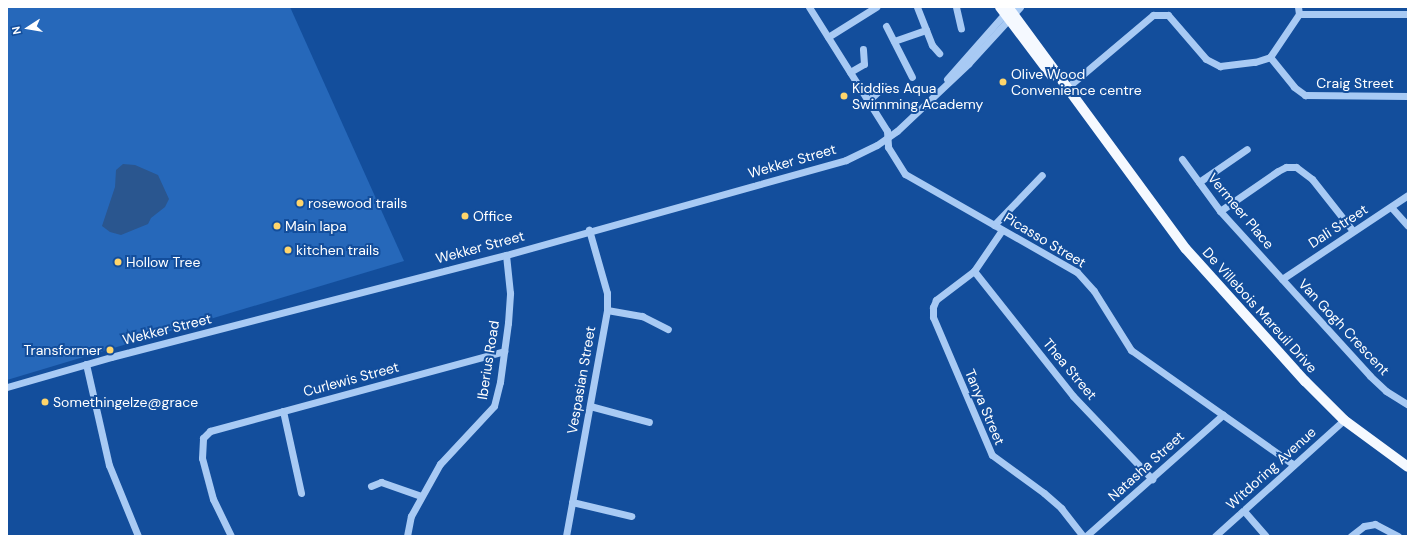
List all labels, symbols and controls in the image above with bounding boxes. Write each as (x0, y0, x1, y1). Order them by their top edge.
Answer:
north arrow (8, 8, 48, 48)
text: N (9, 25, 24, 36)
place label: Olive Wood Convenience centre (1011, 66, 1142, 98)
street label: Craig Street (1316, 75, 1394, 91)
marker: Olive Wood Convenience centre (998, 77, 1008, 87)
place label: Kiddies Aqua Swimming Academy (852, 80, 983, 112)
marker: Kiddies Aqua Swimming Academy (839, 91, 849, 101)
street label: Wekker Street (746, 140, 838, 182)
street label: Vermeer Place (1204, 170, 1278, 252)
place label: rosewood trails (308, 195, 407, 211)
marker: rosewood trails (295, 198, 305, 208)
street label: Dali Street (1305, 201, 1371, 251)
place label: Office (473, 208, 512, 224)
street label: Picasso Street (1001, 209, 1089, 271)
marker: Office (460, 211, 470, 221)
place label: Main lapa (285, 218, 347, 234)
marker: Main lapa (272, 221, 282, 231)
street label: Wekker Street (434, 227, 526, 267)
place label: kitchen trails (296, 242, 379, 258)
street label: De Villebois Mareuil Drive (1199, 244, 1321, 376)
marker: kitchen trails (283, 245, 293, 255)
place label: Hollow Tree (126, 254, 200, 270)
marker: Hollow Tree (113, 257, 123, 267)
street label: Van Gogh Crescent (1295, 275, 1393, 379)
street label: Wekker Street (121, 310, 213, 348)
street label: Iberius Road (473, 319, 503, 401)
street label: Vespasian Street (563, 325, 599, 435)
street label: Thea Street (1040, 335, 1100, 403)
place label: Transformer (24, 342, 102, 358)
marker: Transformer (105, 345, 115, 355)
street label: Curlewis Street (301, 358, 401, 400)
street label: Tanya Street (962, 367, 1008, 447)
place label: Somethingelze@grace (53, 394, 198, 410)
marker: Somethingelze@grace (40, 397, 50, 407)
street label: Witdoring Avenue (1223, 423, 1319, 513)
street label: Natasha Street (1105, 428, 1187, 504)

